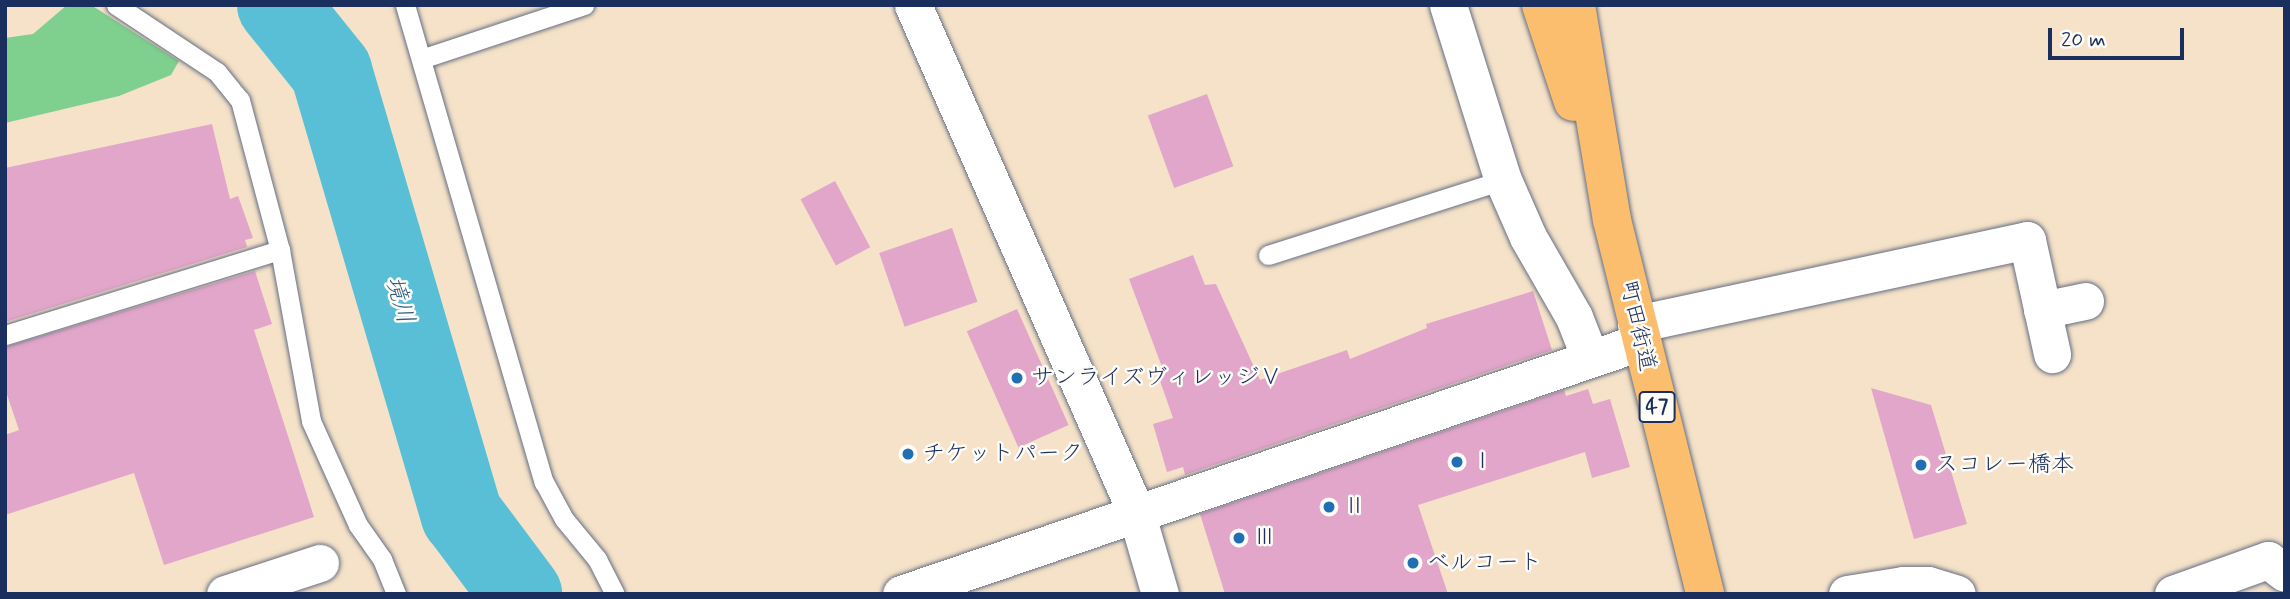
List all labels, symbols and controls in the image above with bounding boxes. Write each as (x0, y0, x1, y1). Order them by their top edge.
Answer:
scale bar (2052, 14, 2188, 58)
text: 20 m (2061, 26, 2106, 54)
water label: 境川 (379, 273, 419, 327)
street label: 町田街道 (1613, 278, 1661, 374)
place label: サンライズヴィレッジⅤ (1031, 364, 1284, 392)
marker: サンライズヴィレッジⅤ (1009, 370, 1025, 386)
road number: 47 (1638, 390, 1676, 424)
place label: チケットパーク (922, 440, 1083, 468)
marker: チケットパーク (900, 446, 916, 462)
place label: Ⅰ (1471, 448, 1494, 476)
place label: スコレー橋本 (1935, 451, 2074, 479)
marker: Ⅰ (1449, 454, 1465, 470)
marker: スコレー橋本 (1913, 457, 1929, 473)
place label: Ⅱ (1343, 493, 1366, 521)
marker: Ⅱ (1321, 499, 1337, 515)
place label: Ⅲ (1253, 524, 1276, 552)
marker: Ⅲ (1231, 530, 1247, 546)
place label: ベルコート (1427, 549, 1542, 577)
marker: ベルコート (1405, 555, 1421, 571)

